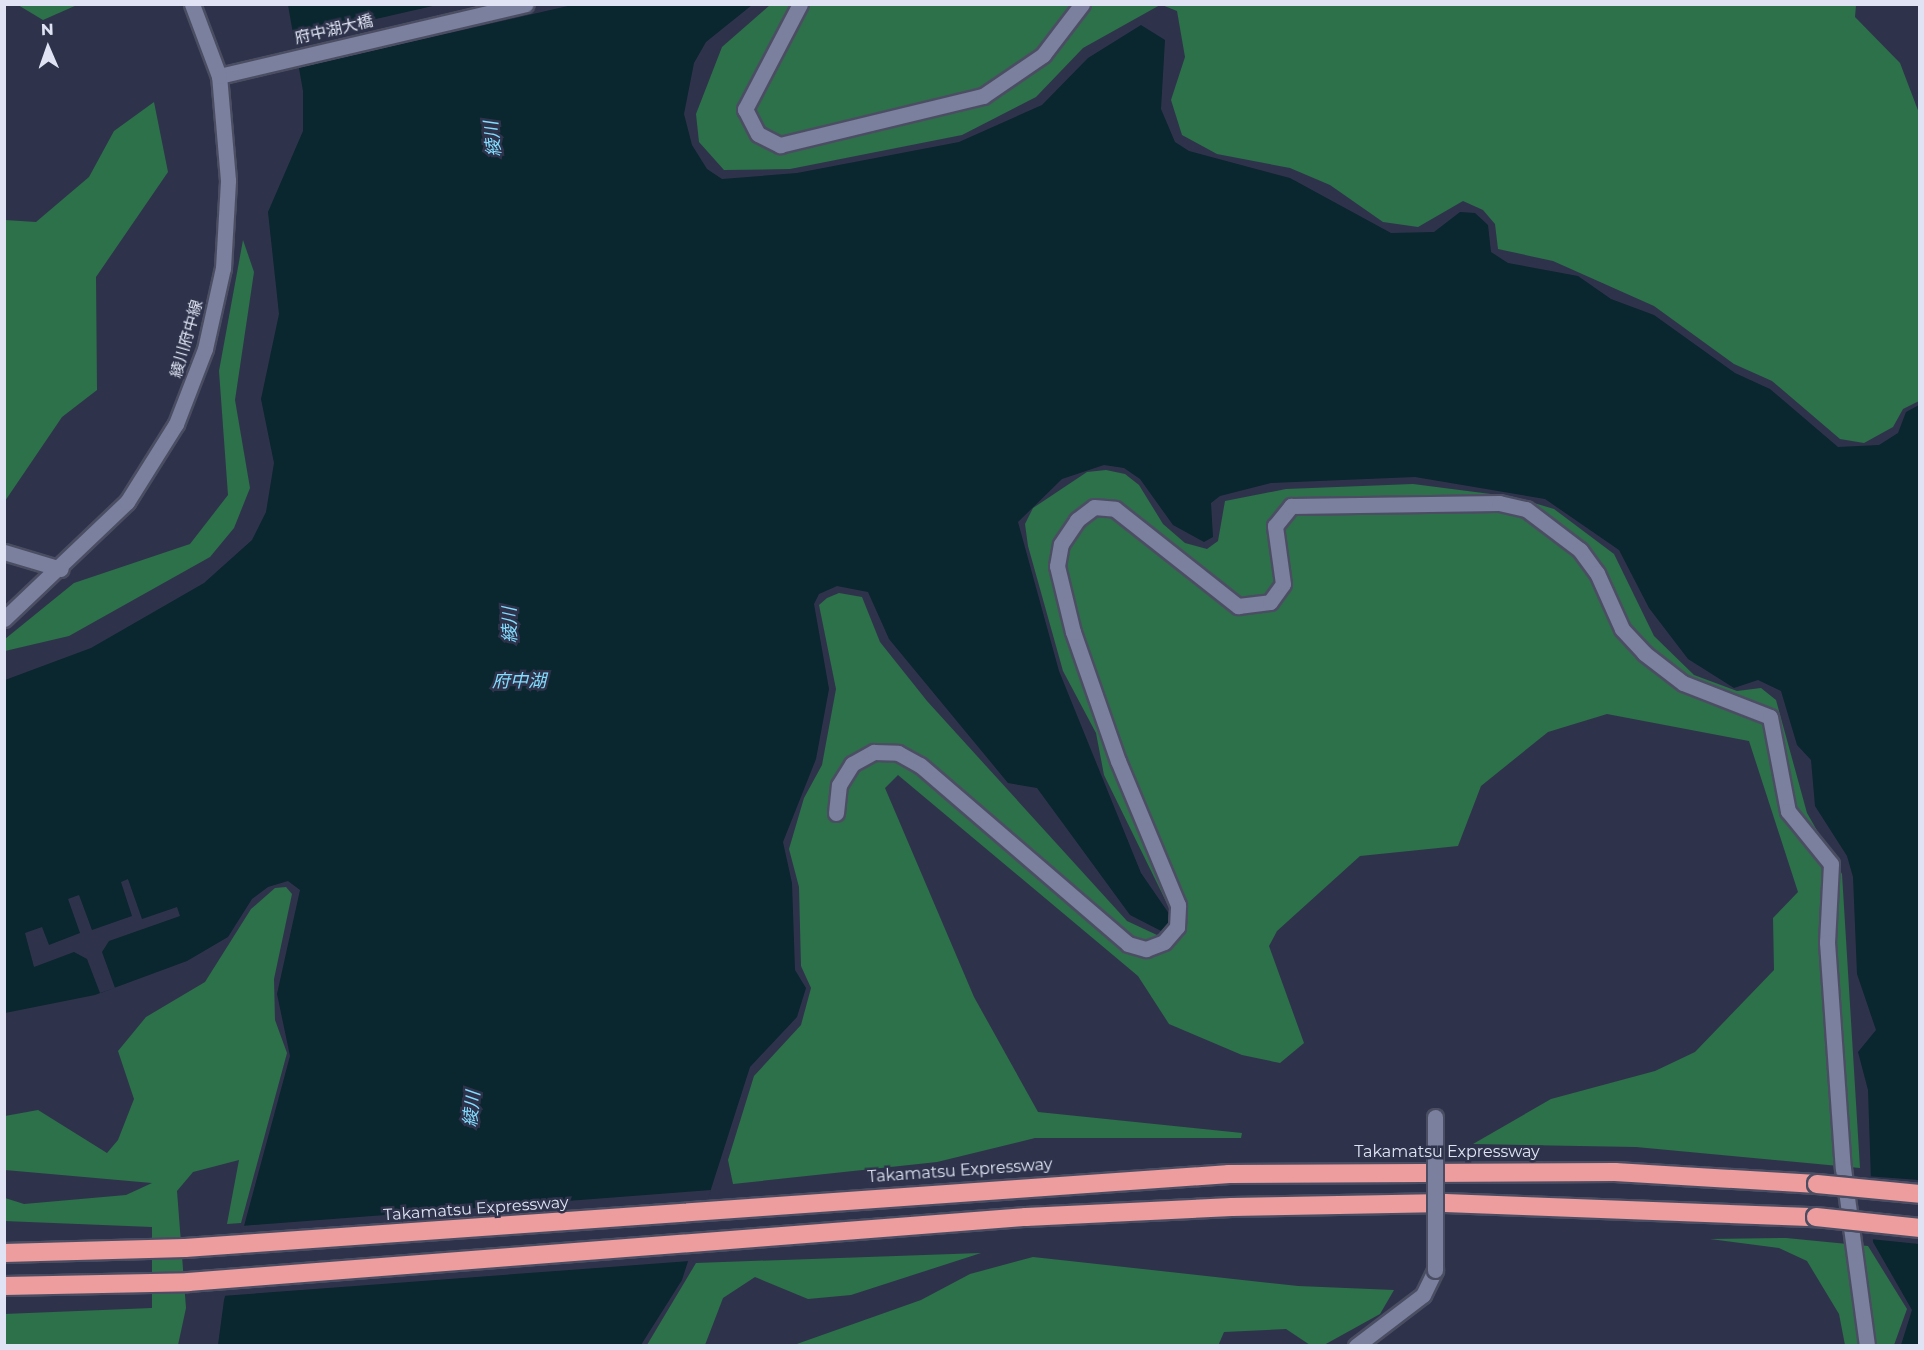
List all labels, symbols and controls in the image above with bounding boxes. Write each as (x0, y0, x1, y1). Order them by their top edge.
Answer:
street label: 府中湖大橋 (293, 12, 375, 48)
north arrow (18, 18, 78, 78)
text: N (41, 20, 54, 39)
water label: 綾川 (480, 120, 506, 158)
street label: 綾川府中線 (167, 298, 207, 380)
water label: 綾川 (499, 607, 521, 643)
water label: 府中湖 (492, 670, 546, 692)
water label: 綾川 (460, 1090, 484, 1128)
street label: Takamatsu Expressway (1354, 1142, 1540, 1162)
street label: Takamatsu Expressway (867, 1155, 1053, 1187)
street label: Takamatsu Expressway (383, 1193, 569, 1225)

